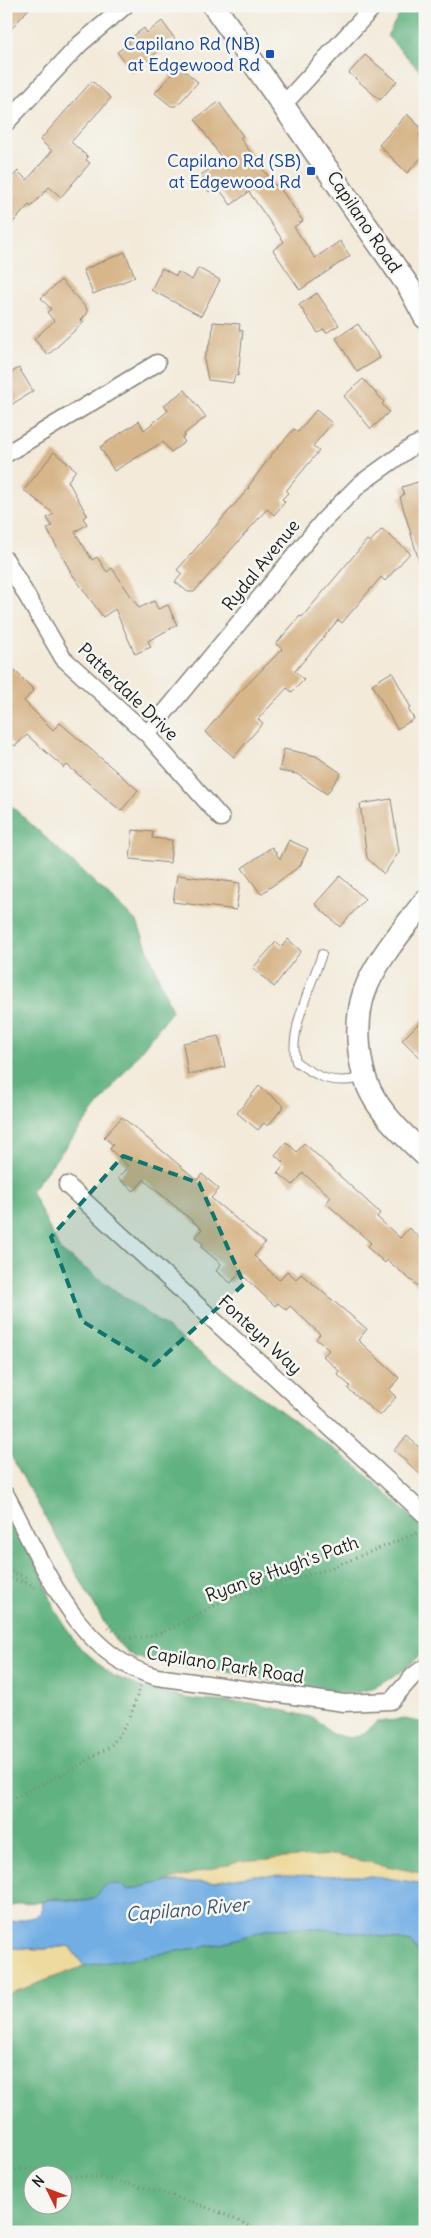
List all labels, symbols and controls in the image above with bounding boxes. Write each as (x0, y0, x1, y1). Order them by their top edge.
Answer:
place label: Capilano Rd (NB) at Edgewood Rd (124, 32, 260, 76)
marker: Capilano Rd (NB) at Edgewood Rd (264, 48, 276, 60)
place label: Capilano Rd (SB) at Edgewood Rd (167, 149, 301, 193)
marker: Capilano Rd (SB) at Edgewood Rd (305, 165, 317, 177)
street label: Capilano Road (322, 167, 407, 277)
street label: Rydal Avenue (217, 514, 305, 615)
street label: Patterdale Drive (73, 638, 183, 745)
street label: Fonteyn Way (214, 1290, 307, 1379)
street label: Ryan & Hugh's Path (202, 1530, 361, 1607)
street label: Capilano Park Road (145, 1641, 306, 1688)
water label: Capilano River (125, 1891, 252, 1926)
north arrow (22, 2166, 72, 2216)
text: N (28, 2172, 48, 2191)

